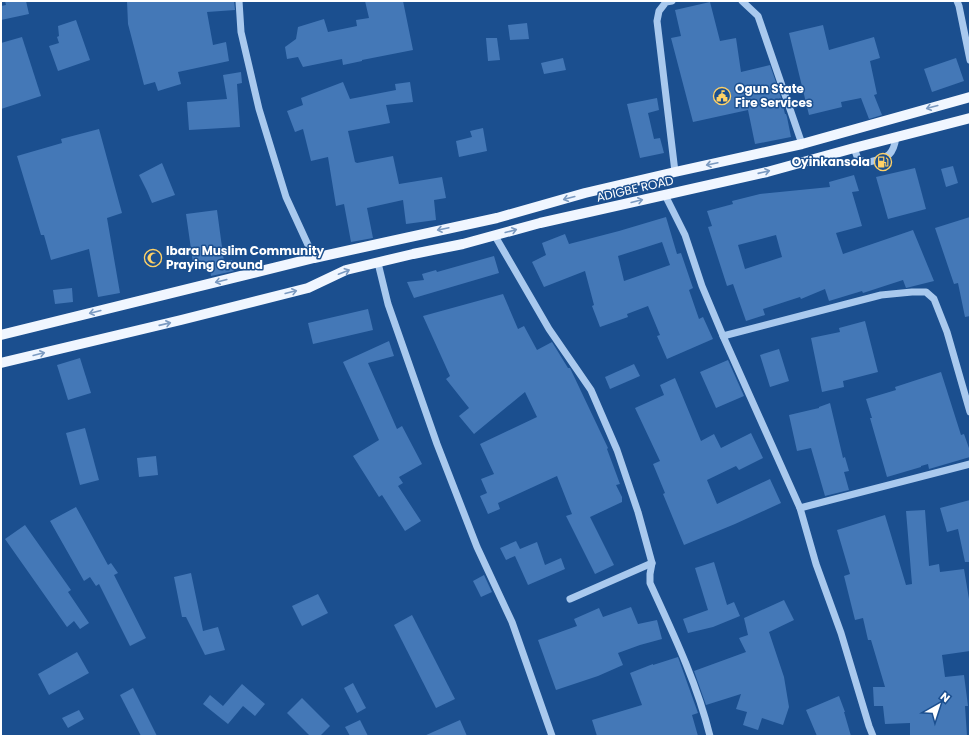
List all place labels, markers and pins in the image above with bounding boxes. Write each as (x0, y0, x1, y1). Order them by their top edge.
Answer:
place label: Ogun State Fire Services (735, 80, 813, 111)
public building icon: Ogun State Fire Services (712, 86, 732, 106)
fuel station icon: Oyinkansola (873, 152, 893, 172)
place label: Oyinkansola (792, 153, 870, 170)
place label: Ibara Muslim Community Praying Ground (166, 242, 325, 273)
mosque icon: Ibara Muslim Community Praying Ground (143, 248, 163, 268)

